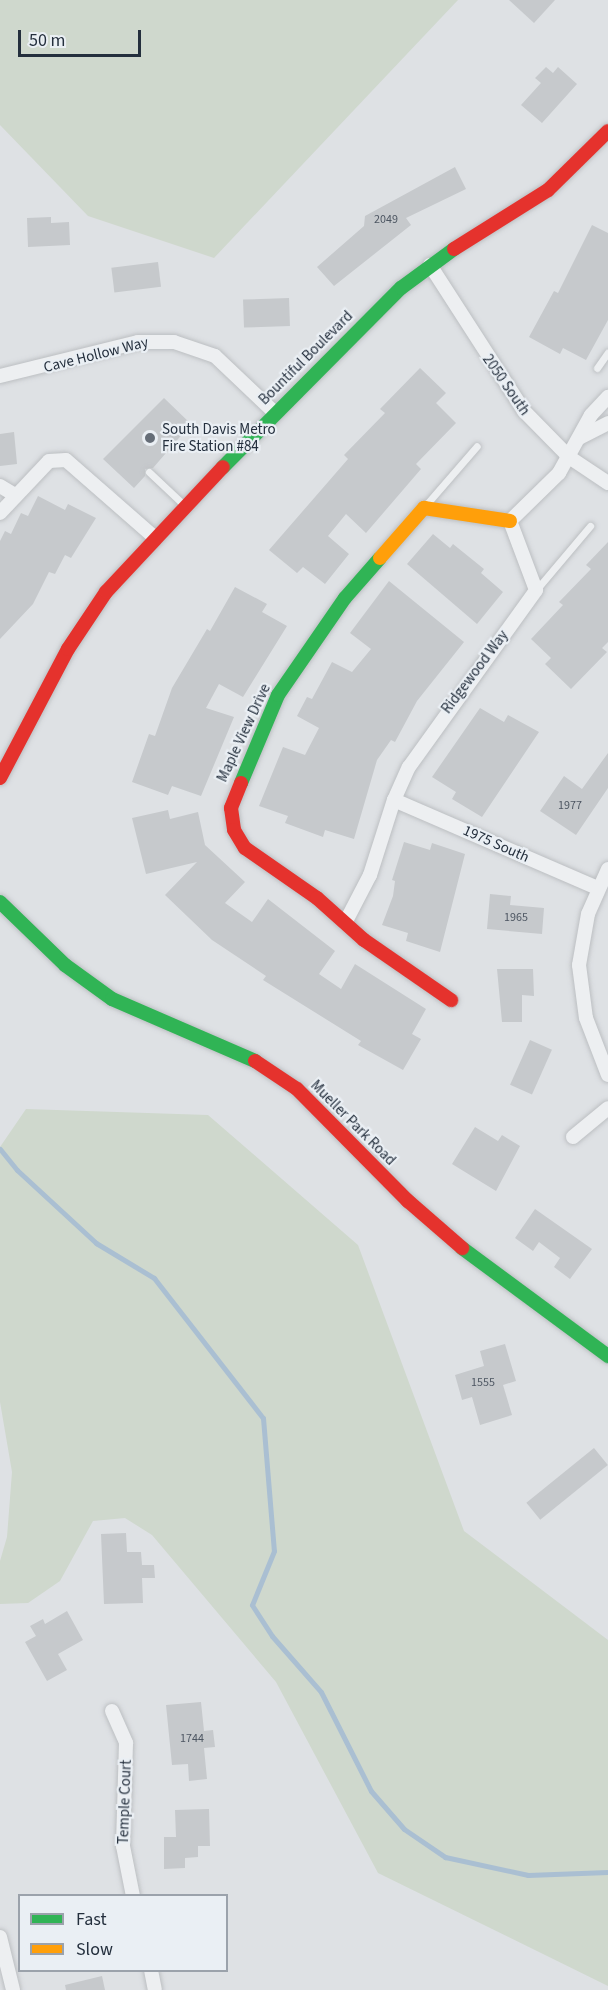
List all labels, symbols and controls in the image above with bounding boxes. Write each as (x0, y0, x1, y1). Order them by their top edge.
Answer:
scale bar (21, 18, 144, 56)
text: 50 m (29, 28, 65, 53)
house number: 2049 (374, 213, 398, 227)
street label: Bountiful Boulevard (255, 307, 357, 409)
street label: Cave Hollow Way (42, 333, 150, 377)
street label: 2050 South (478, 351, 534, 419)
place label: South Davis Metro Fire Station #84 (162, 420, 276, 455)
marker: South Davis Metro Fire Station #84 (143, 431, 157, 445)
street label: Ridgewood Way (438, 627, 512, 717)
street label: Maple View Drive (213, 681, 275, 785)
house number: 1977 (558, 799, 582, 813)
street label: 1975 South (460, 821, 532, 867)
house number: 1965 (504, 911, 528, 925)
street label: Mueller Park Road (307, 1077, 399, 1169)
house number: 1555 (471, 1376, 495, 1390)
house number: 1744 (180, 1732, 204, 1746)
street label: Temple Court (115, 1759, 135, 1845)
legend (18, 1894, 228, 1972)
text: Fast (76, 1907, 107, 1932)
text: Slow (76, 1937, 113, 1962)

